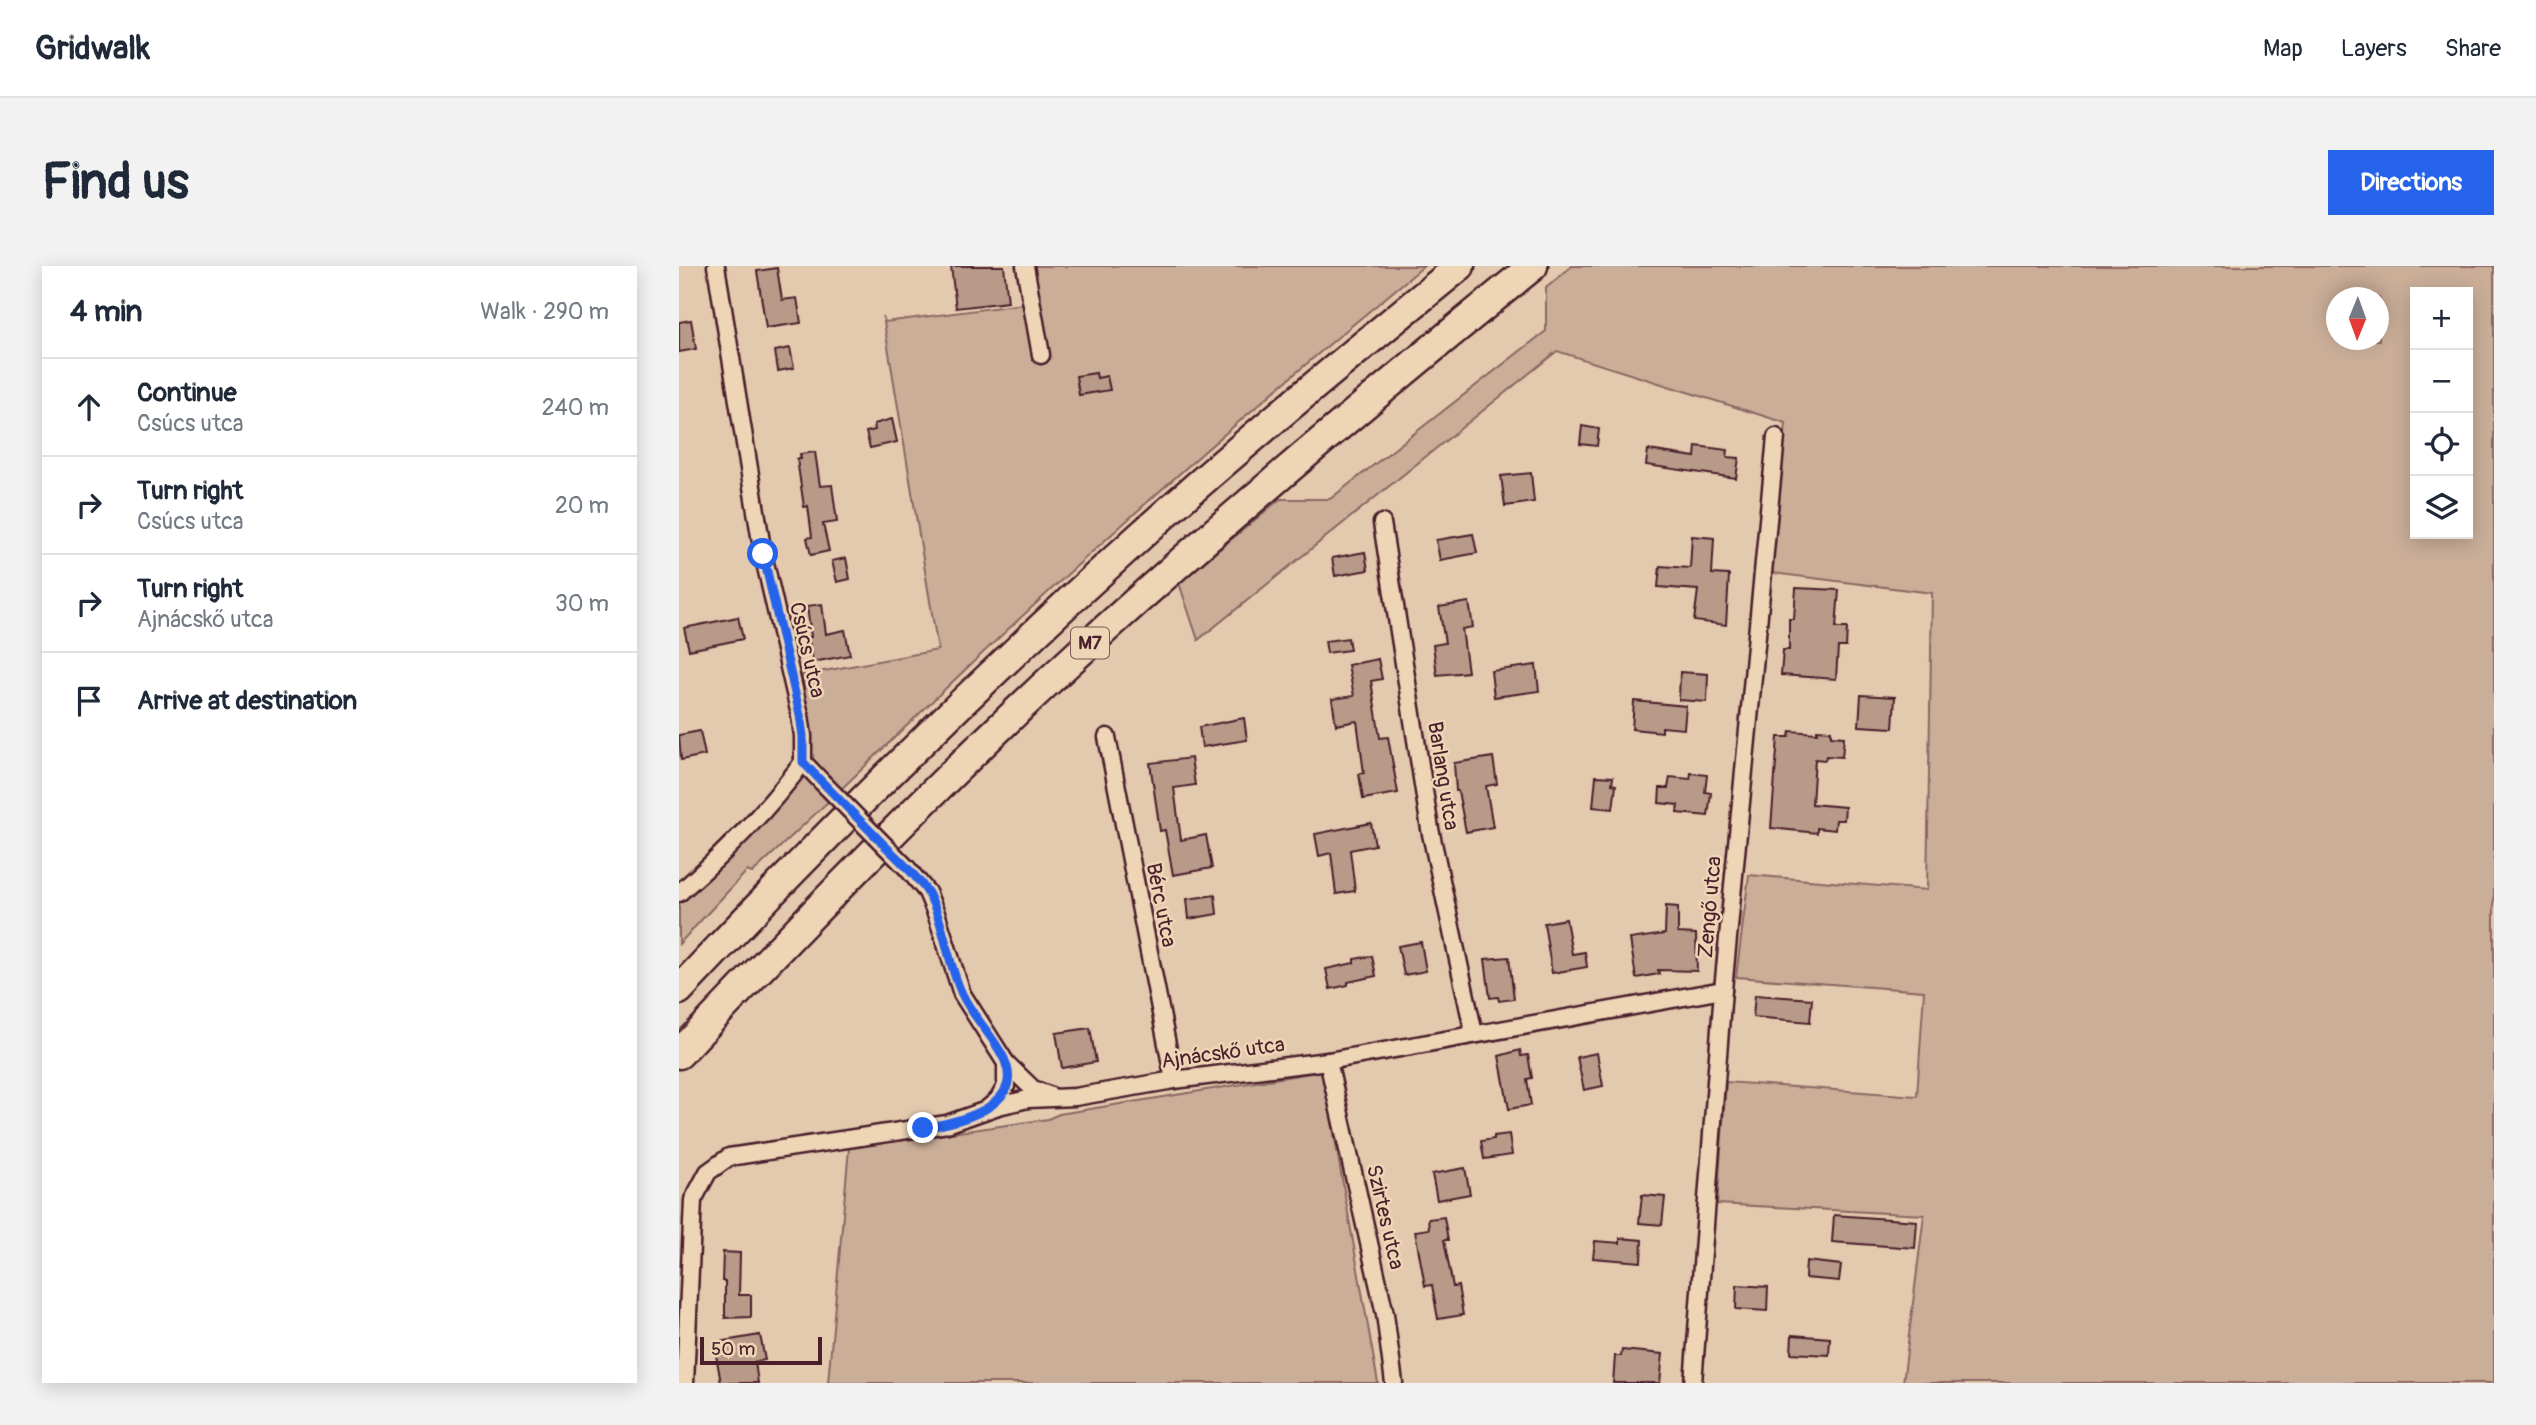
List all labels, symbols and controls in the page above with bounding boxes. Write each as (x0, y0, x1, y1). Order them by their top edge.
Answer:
text: Gridwalk (35, 28, 150, 69)
text: Map (2263, 34, 2303, 63)
text: Layers (2341, 34, 2407, 63)
text: Share (2445, 34, 2501, 63)
button: Directions (2328, 150, 2494, 215)
text: Find us (42, 152, 189, 213)
north arrow (2326, 287, 2389, 350)
map controls (2410, 287, 2473, 539)
button: + (2410, 287, 2473, 350)
text: 4 min (70, 293, 143, 330)
text: Walk · 290 m (480, 297, 609, 326)
button: − (2410, 350, 2473, 413)
text: Continue (137, 377, 237, 409)
icon: ahead (70, 388, 108, 426)
text: 240 m (542, 393, 609, 422)
text: Csúcs utca (137, 409, 244, 438)
button: locate (2410, 413, 2473, 476)
text: Turn right (137, 475, 243, 507)
button: layers (2410, 476, 2473, 539)
icon: right (70, 486, 108, 524)
text: 20 m (555, 491, 609, 520)
text: Csúcs utca (137, 507, 244, 536)
route start (747, 538, 778, 569)
text: Turn right (137, 573, 243, 605)
icon: right (70, 584, 108, 622)
text: 30 m (555, 589, 609, 618)
street label: Csúcs utca (783, 600, 831, 700)
text: Ajnácskő utca (137, 605, 273, 634)
road number: M7 (1071, 628, 1109, 658)
icon: arrive (70, 682, 108, 720)
text: Arrive at destination (137, 685, 357, 717)
street label: Barlang utca (1421, 720, 1465, 832)
street label: Zengő utca (1692, 855, 1728, 959)
street label: Bérc utca (1140, 861, 1182, 949)
street label: Ajnácskő utca (1159, 1031, 1287, 1075)
route end (907, 1112, 938, 1143)
street label: Szirtes utca (1360, 1162, 1410, 1272)
scale bar (700, 1334, 823, 1366)
text: 50 m (711, 1337, 755, 1361)

